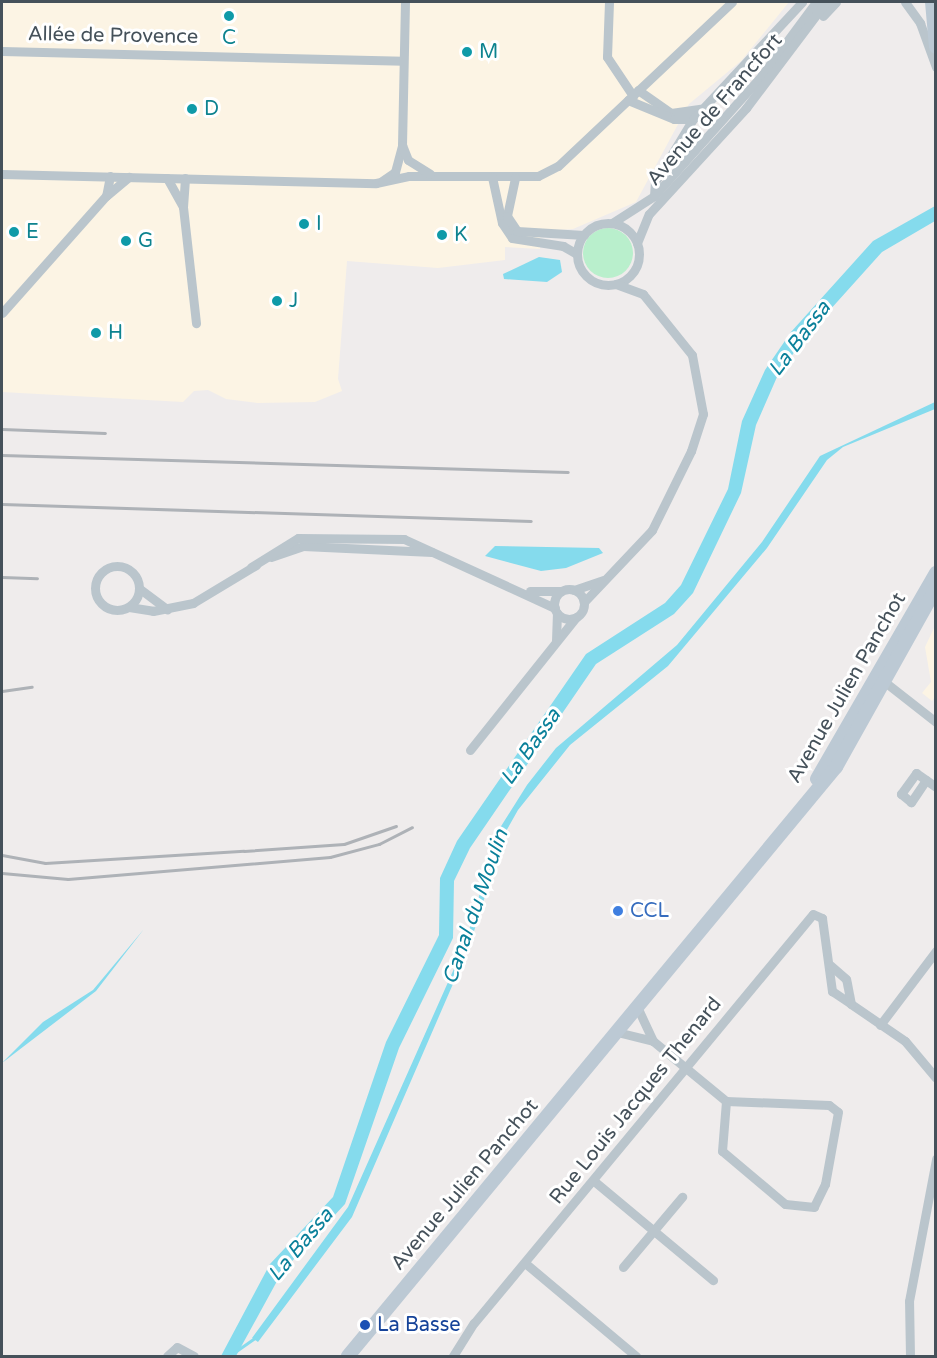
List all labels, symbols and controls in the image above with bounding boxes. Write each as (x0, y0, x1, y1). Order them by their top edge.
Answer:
marker: C (222, 9, 236, 23)
street label: Allée de Provence (28, 23, 198, 49)
place label: C (222, 26, 236, 50)
street label: Avenue de Francfort (642, 29, 788, 191)
place label: M (479, 40, 498, 64)
marker: M (460, 45, 474, 59)
place label: D (204, 97, 219, 121)
marker: D (185, 102, 199, 116)
place label: I (316, 212, 322, 236)
marker: I (297, 217, 311, 231)
place label: E (26, 220, 39, 244)
place label: K (454, 223, 467, 247)
marker: E (7, 225, 21, 239)
marker: K (435, 228, 449, 242)
place label: G (138, 229, 153, 253)
marker: G (119, 234, 133, 248)
place label: J (289, 289, 298, 313)
marker: J (270, 294, 284, 308)
water label: La Bassa (764, 296, 836, 382)
place label: H (108, 321, 123, 345)
marker: H (89, 326, 103, 340)
street label: Avenue Julien Panchot (783, 589, 911, 787)
water label: La Bassa (496, 704, 566, 790)
water label: Canal du Moulin (438, 826, 514, 988)
place label: CCL (630, 899, 669, 923)
marker: CCL (611, 904, 625, 918)
street label: Rue Louis Jacques Thenard (545, 993, 727, 1209)
street label: Avenue Julien Panchot (386, 1095, 544, 1275)
water label: La Bassa (263, 1203, 339, 1287)
place label: La Basse (377, 1313, 461, 1337)
marker: La Basse (358, 1318, 372, 1332)

